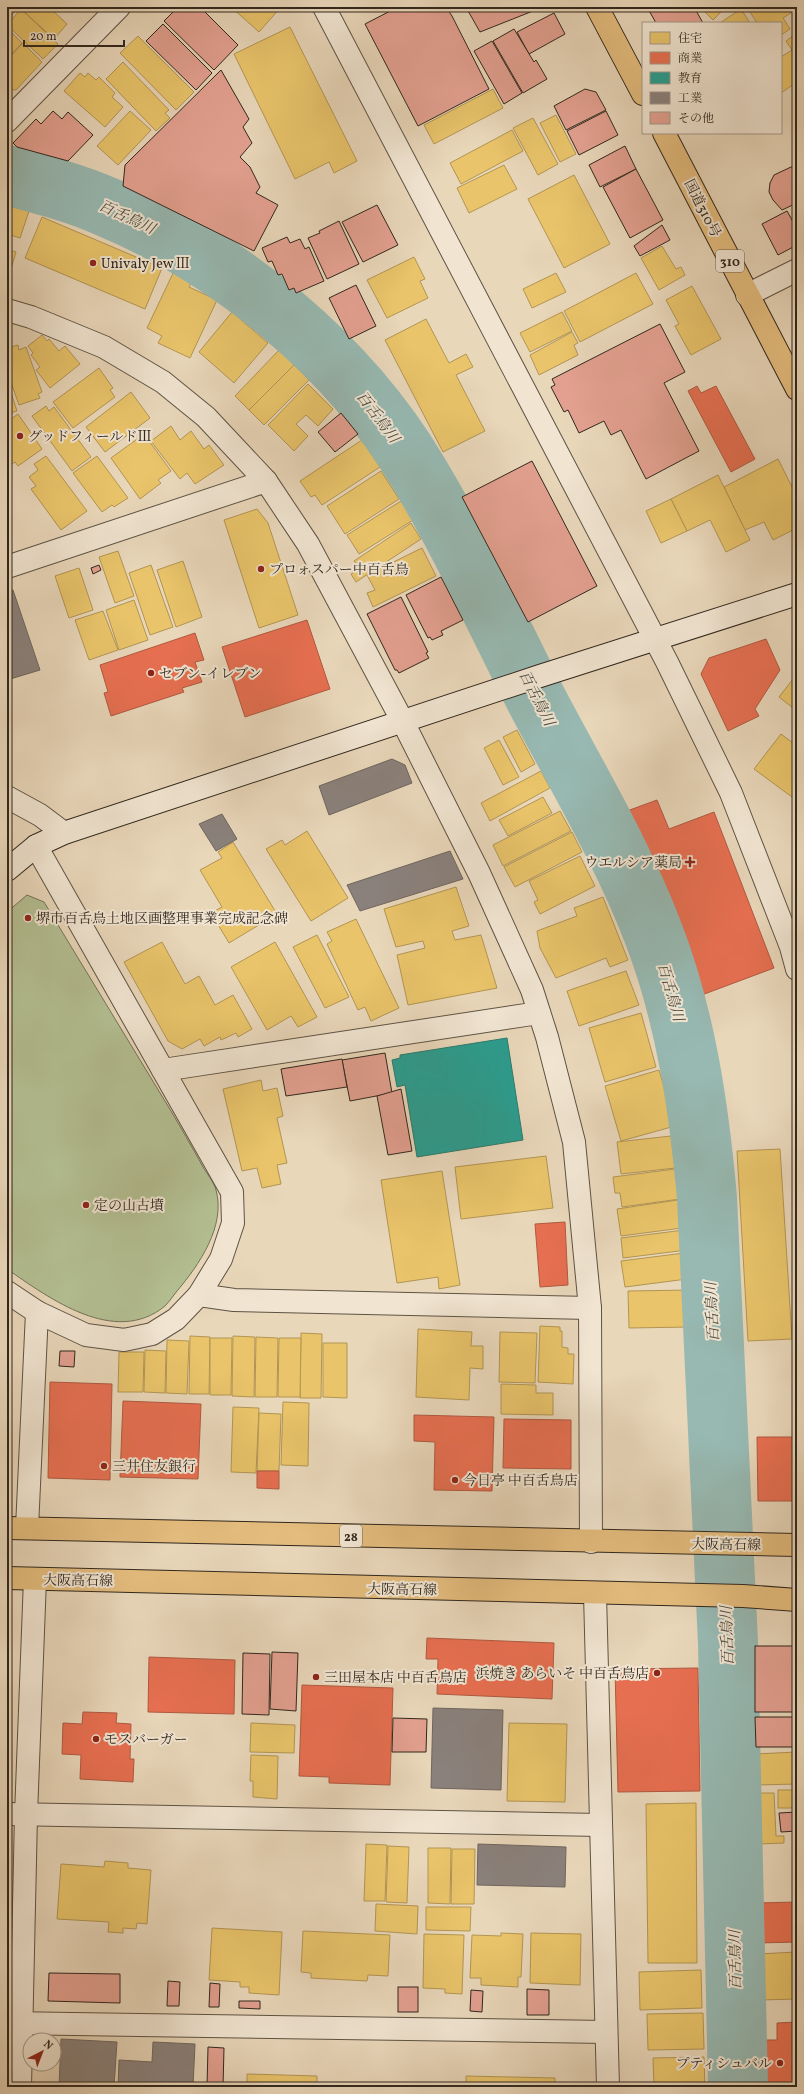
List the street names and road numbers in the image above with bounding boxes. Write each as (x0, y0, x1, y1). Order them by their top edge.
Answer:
street label: 国道310号 (679, 176, 724, 241)
road number: 310 (716, 250, 744, 272)
road number: 28 (340, 1525, 362, 1547)
street label: 大阪高石線 (691, 1535, 761, 1556)
street label: 大阪高石線 (43, 1571, 113, 1592)
street label: 大阪高石線 (367, 1580, 437, 1601)

